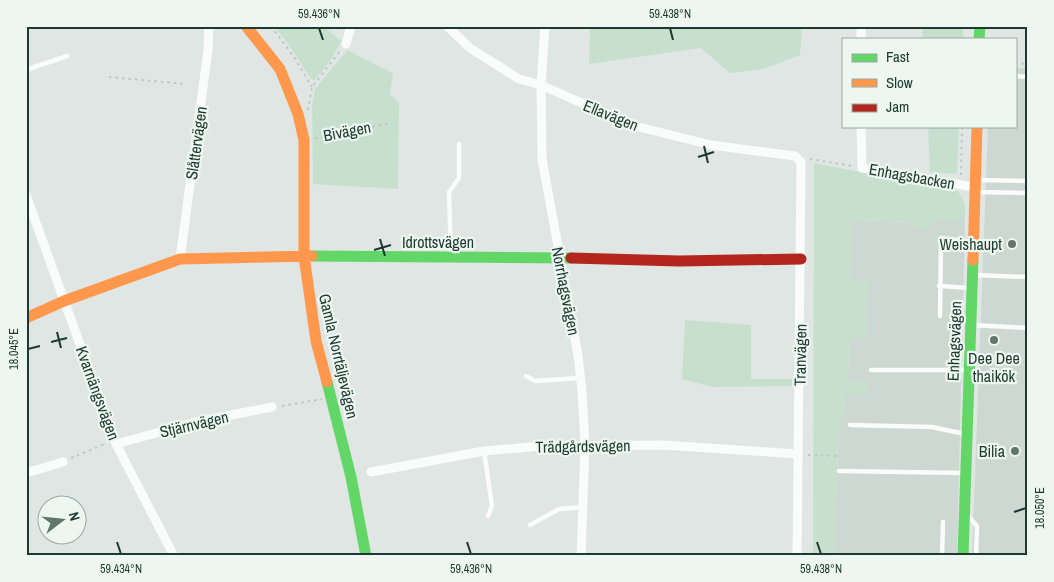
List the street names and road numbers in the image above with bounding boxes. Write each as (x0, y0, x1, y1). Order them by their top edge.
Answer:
street label: Ellavägen (580, 94, 642, 136)
street label: Slåttervägen (180, 105, 212, 181)
street label: Bivägen (321, 116, 373, 146)
street label: Enhagsbacken (867, 158, 957, 194)
street label: Idrottsvägen (402, 231, 474, 253)
street label: Norrhagsvägen (547, 245, 585, 337)
street label: Gamla Norrtäljevägen (314, 291, 364, 421)
street label: Enhagsvägen (942, 301, 966, 381)
street label: Tranvägen (788, 324, 812, 386)
street label: Kvarnängsvägen (71, 343, 125, 443)
street label: Stjärnvägen (157, 405, 231, 443)
street label: Trädgårdsvägen (535, 434, 631, 458)

